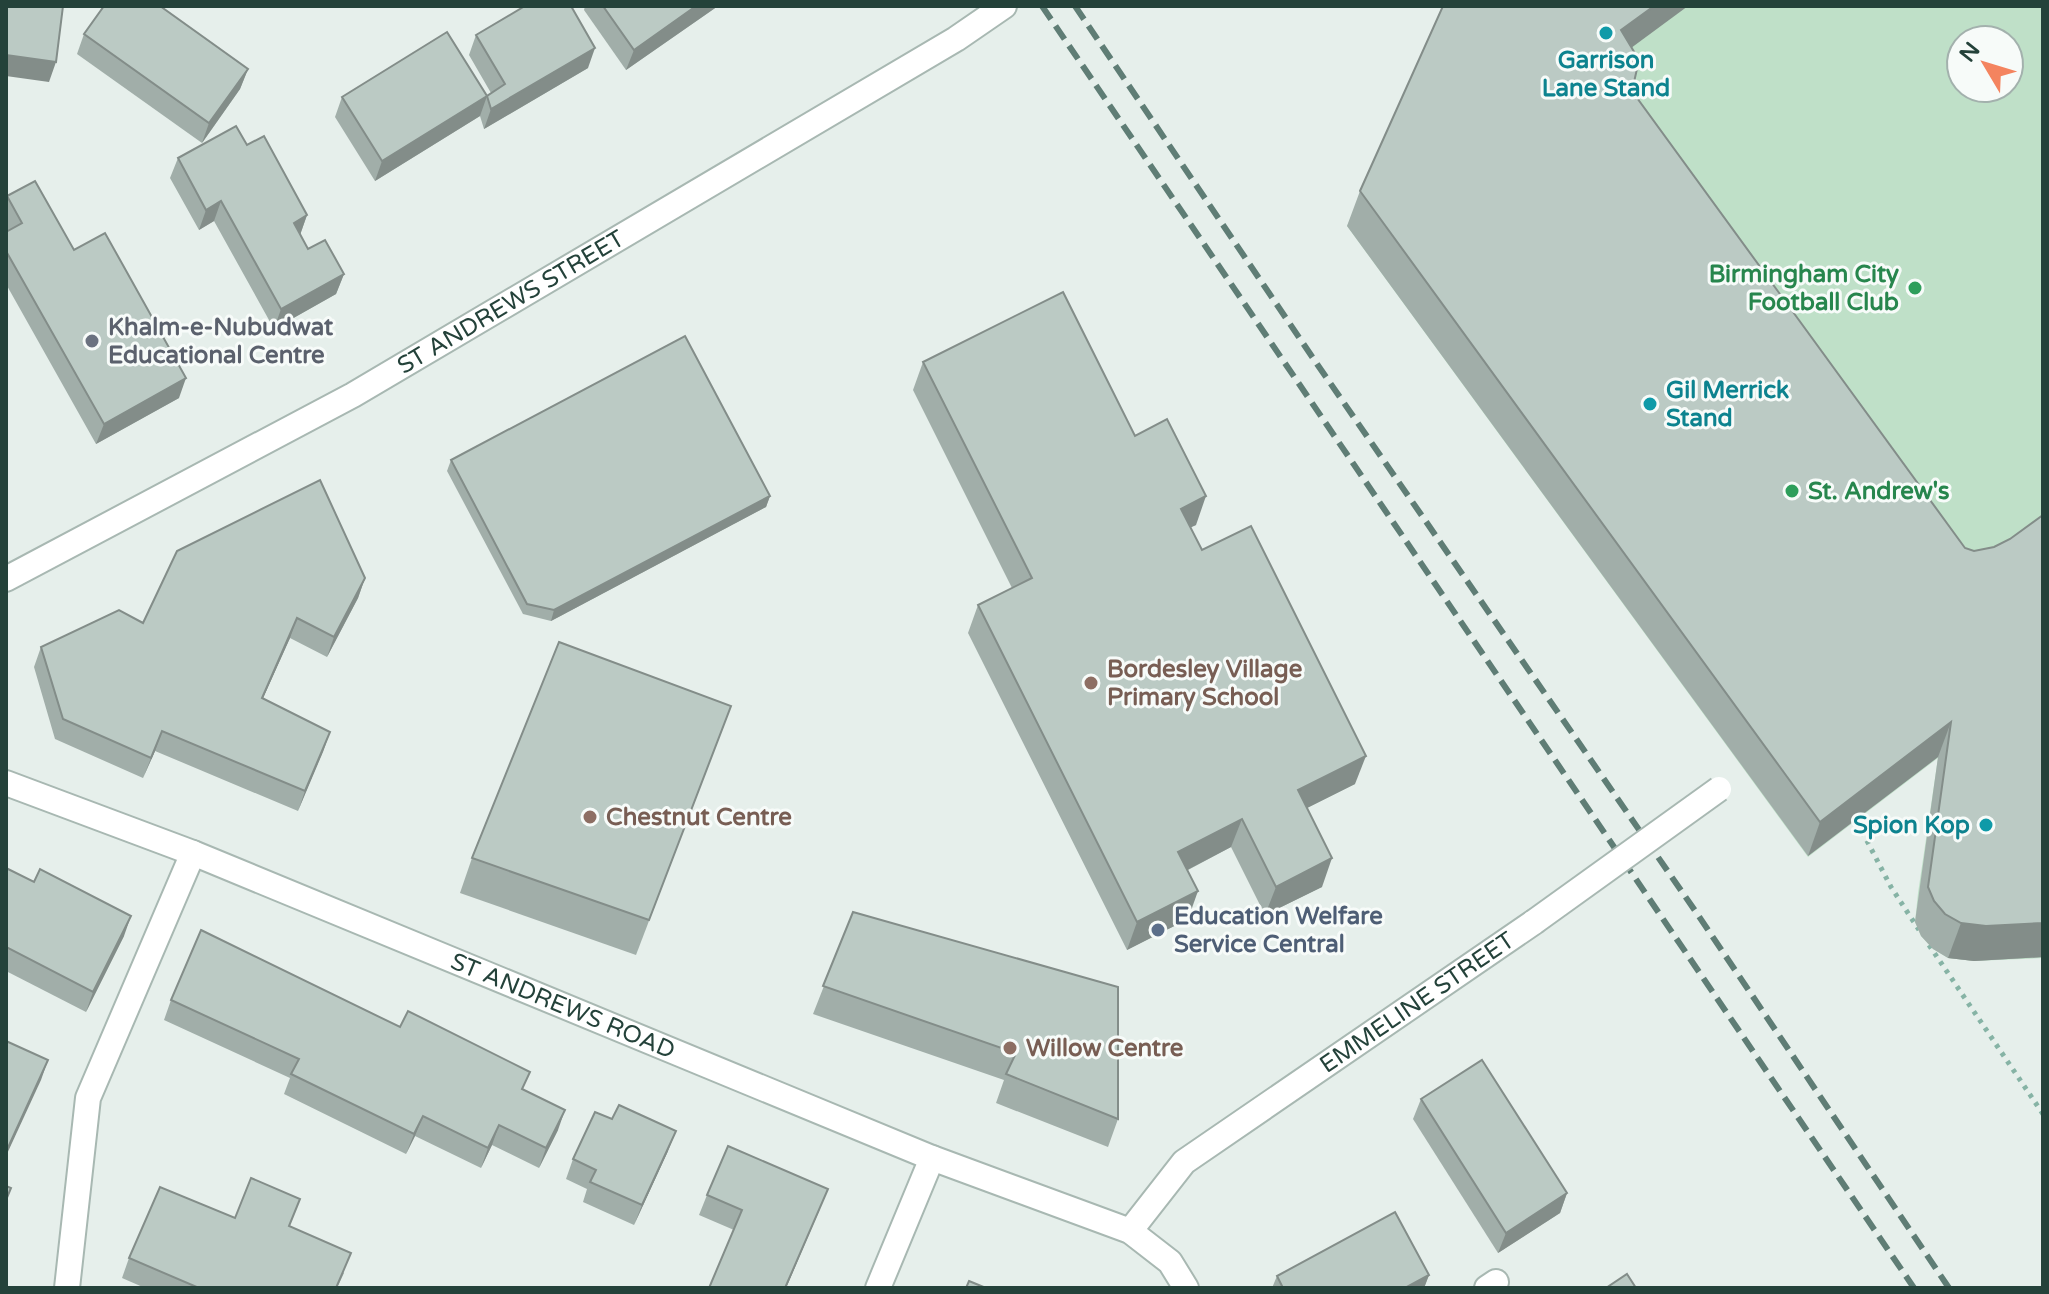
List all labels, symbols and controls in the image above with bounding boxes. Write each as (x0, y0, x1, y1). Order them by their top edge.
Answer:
marker: Garrison Lane Stand (1597, 24, 1615, 42)
north arrow (1945, 24, 2025, 104)
text: N (1954, 37, 1986, 67)
place label: Garrison Lane Stand (1542, 46, 1670, 103)
street label: ST ANDREWS STREET (392, 224, 630, 380)
place label: Birmingham City Football Club (1709, 260, 1899, 317)
marker: Birmingham City Football Club (1906, 279, 1924, 297)
place label: Khalm-e-Nubudwat Educational Centre (108, 313, 334, 370)
marker: Khalm-e-Nubudwat Educational Centre (83, 332, 101, 350)
place label: Gil Merrick Stand (1666, 376, 1789, 433)
marker: Gil Merrick Stand (1641, 395, 1659, 413)
place label: St. Andrew's (1808, 477, 1950, 506)
marker: St. Andrew's (1783, 482, 1801, 500)
place label: Bordesley Village Primary School (1107, 655, 1303, 712)
marker: Bordesley Village Primary School (1082, 674, 1100, 692)
place label: Chestnut Centre (606, 803, 792, 832)
marker: Chestnut Centre (581, 808, 599, 826)
place label: Spion Kop (1853, 811, 1970, 840)
marker: Spion Kop (1977, 816, 1995, 834)
place label: Education Welfare Service Central (1174, 902, 1383, 959)
marker: Education Welfare Service Central (1149, 921, 1167, 939)
street label: EMMELINE STREET (1314, 926, 1520, 1080)
street label: ST ANDREWS ROAD (446, 947, 679, 1065)
place label: Willow Centre (1026, 1034, 1184, 1063)
marker: Willow Centre (1001, 1039, 1019, 1057)

